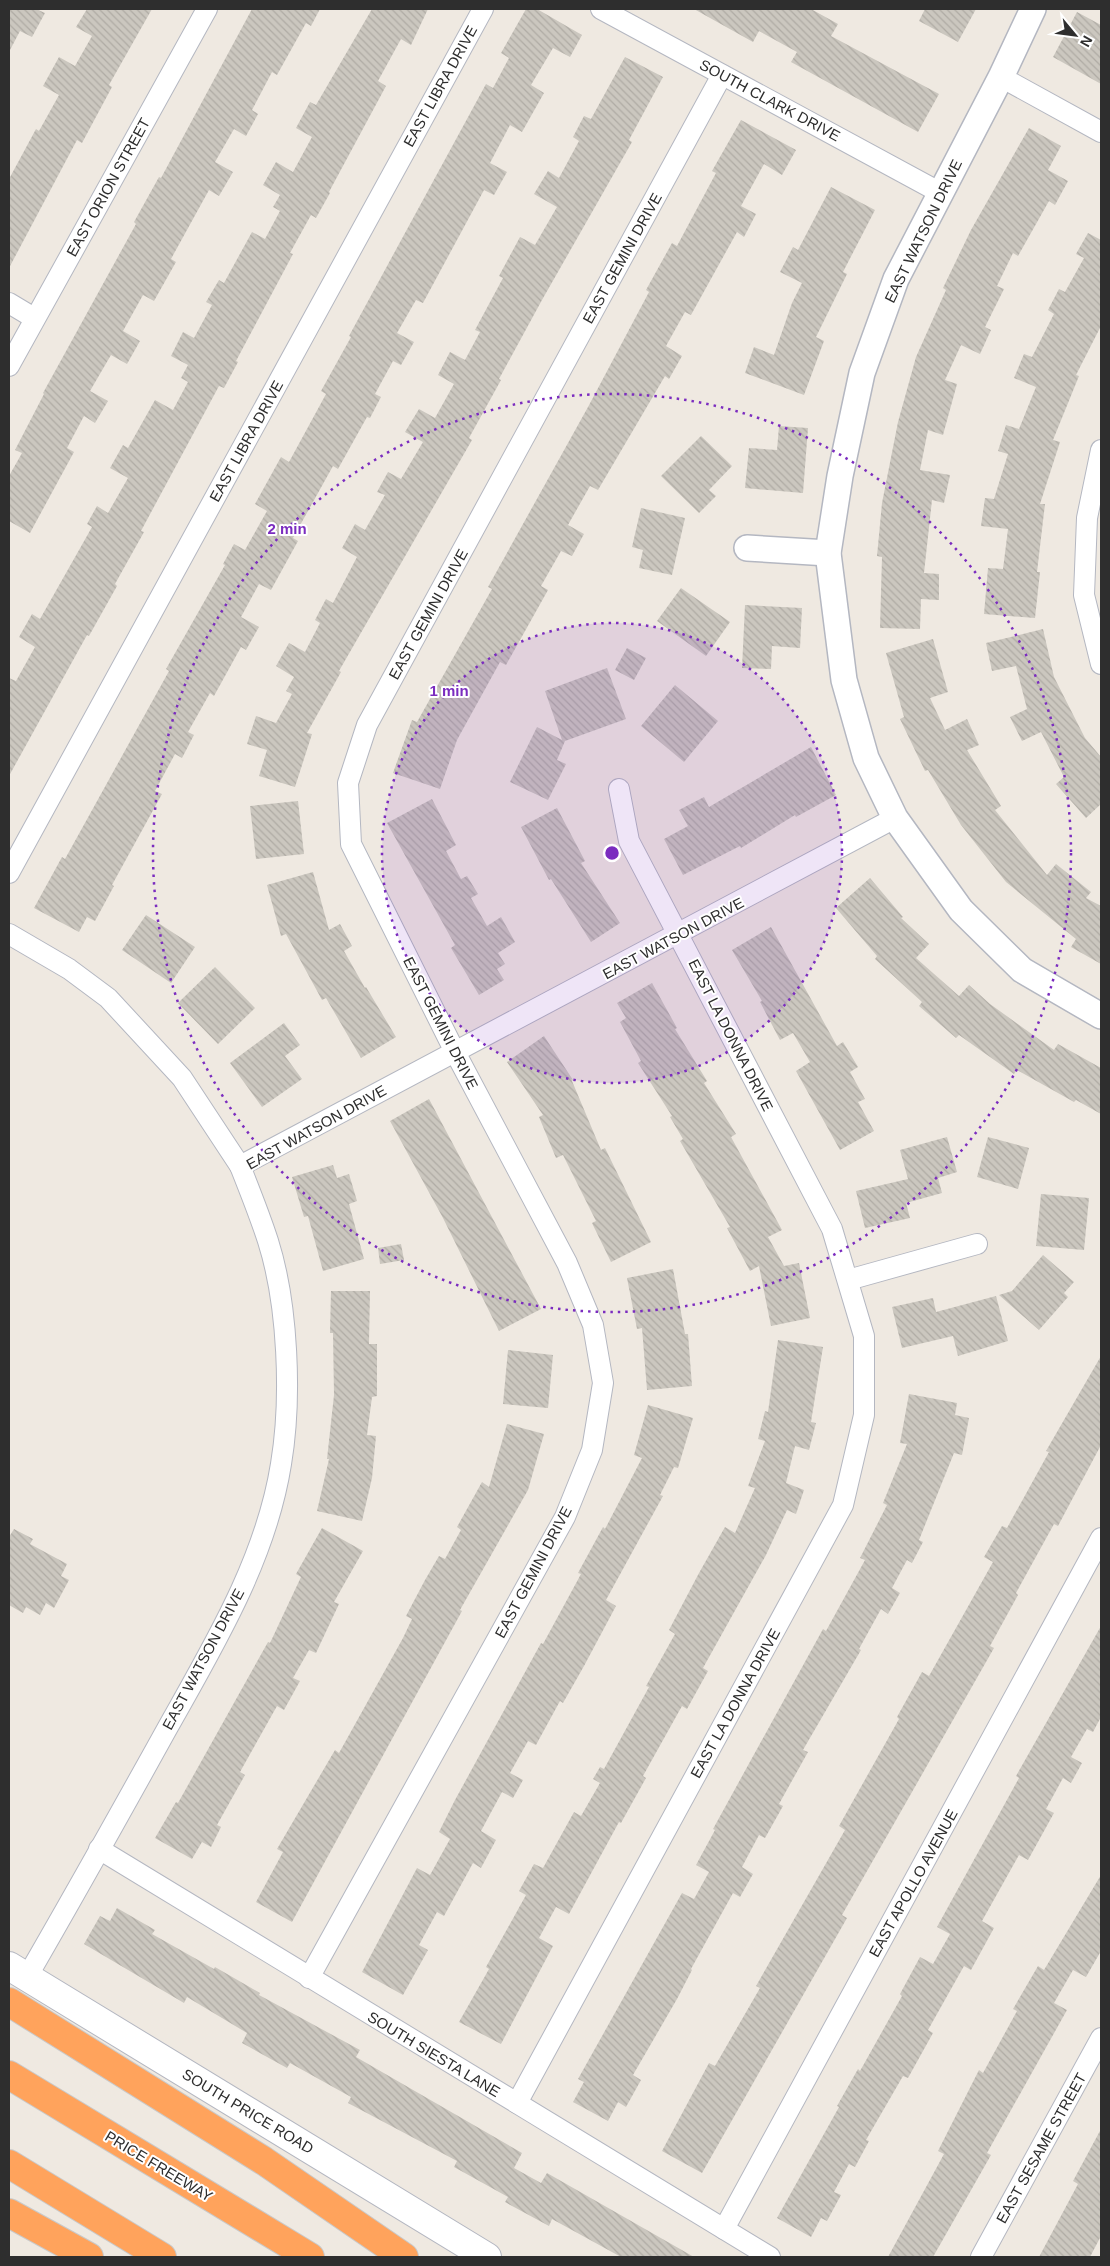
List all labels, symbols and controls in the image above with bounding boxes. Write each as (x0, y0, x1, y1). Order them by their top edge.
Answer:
north arrow (1050, 10, 1100, 60)
street label: EAST LIBRA DRIVE (400, 23, 480, 149)
text: N (1077, 33, 1096, 50)
street label: SOUTH CLARK DRIVE (697, 56, 843, 144)
street label: EAST ORION STREET (63, 115, 153, 259)
street label: EAST WATSON DRIVE (881, 157, 965, 305)
street label: EAST GEMINI DRIVE (579, 190, 665, 326)
street label: EAST LIBRA DRIVE (206, 378, 286, 504)
text: 2 min (267, 520, 307, 537)
street label: EAST GEMINI DRIVE (385, 546, 471, 682)
text: 1 min (429, 682, 469, 699)
centre of rings (603, 844, 621, 862)
street label: EAST WATSON DRIVE (600, 894, 746, 982)
street label: EAST GEMINI DRIVE (400, 954, 482, 1092)
street label: EAST LA DONNA DRIVE (685, 956, 777, 1114)
street label: EAST WATSON DRIVE (243, 1081, 389, 1173)
street label: EAST GEMINI DRIVE (491, 1503, 575, 1641)
street label: EAST WATSON DRIVE (159, 1586, 247, 1732)
street label: EAST LA DONNA DRIVE (687, 1625, 783, 1781)
street label: EAST APOLLO AVENUE (865, 1806, 961, 1960)
street label: SOUTH SIESTA LANE (365, 2008, 503, 2100)
street label: SOUTH PRICE ROAD (179, 2065, 317, 2157)
street label: EAST SESAME STREET (993, 2070, 1089, 2226)
street label: PRICE FREEWAY (102, 2127, 216, 2205)

